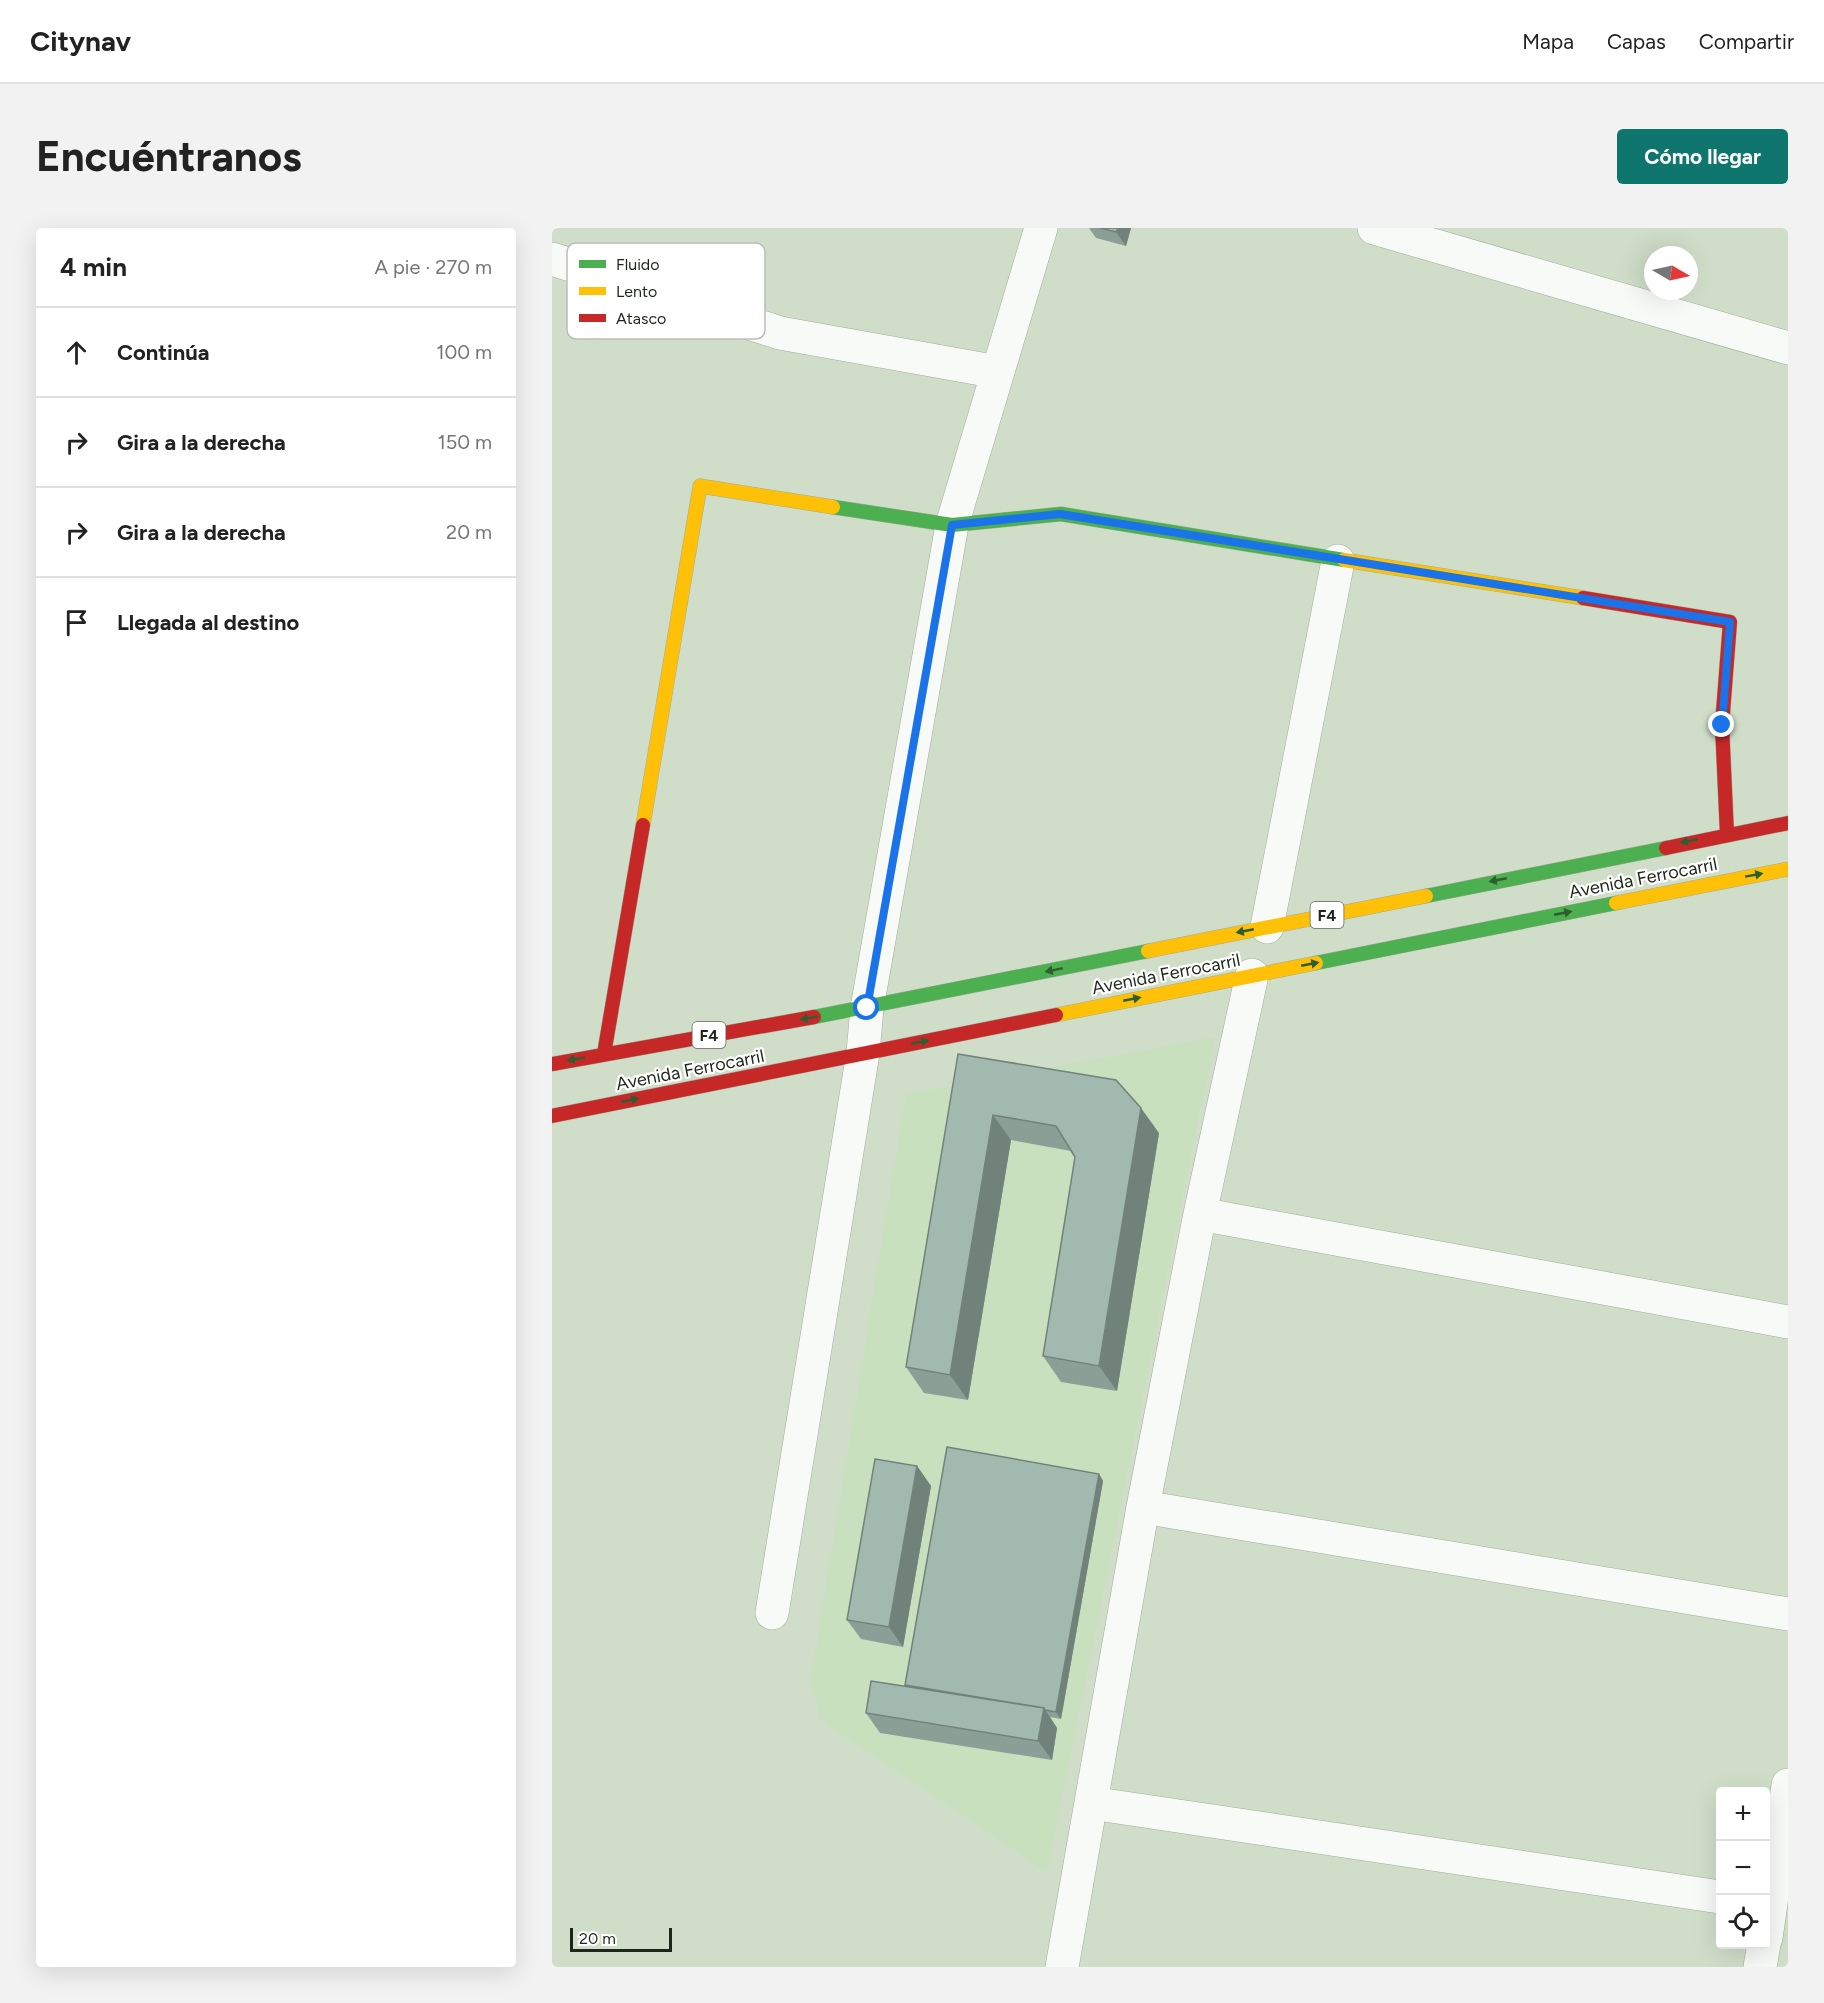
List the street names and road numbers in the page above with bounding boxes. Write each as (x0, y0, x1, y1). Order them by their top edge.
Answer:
street label: Avenida Ferrocarril (1567, 853, 1719, 903)
road number: F4 (1310, 902, 1344, 928)
street label: Avenida Ferrocarril (1090, 949, 1242, 999)
road number: F4 (692, 1022, 726, 1048)
street label: Avenida Ferrocarril (614, 1045, 766, 1095)

